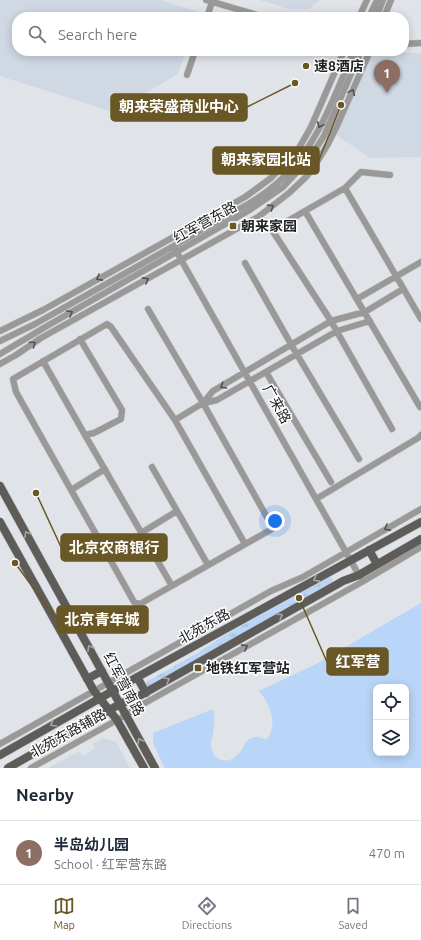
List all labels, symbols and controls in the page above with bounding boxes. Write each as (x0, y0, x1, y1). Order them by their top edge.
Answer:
search box (12, 12, 409, 56)
icon: search (26, 23, 48, 45)
text: Search here (58, 26, 137, 43)
place label: 速8酒店 (314, 58, 364, 74)
pin: 1 (374, 60, 400, 93)
marker: 速8酒店 (301, 61, 311, 71)
one-way arrow (347, 88, 355, 96)
callout: 朝来荣盛商业中心 (111, 94, 247, 121)
text: 朝来荣盛商业中心 (119, 98, 239, 115)
one-way arrow (317, 120, 325, 128)
callout: 朝来家园北站 (213, 147, 319, 174)
text: 朝来家园北站 (221, 151, 311, 168)
street label: 红军营东路 (171, 198, 239, 246)
one-way arrow (266, 205, 273, 212)
place label: 朝来家园 (241, 218, 297, 234)
marker: 朝来家园 (228, 221, 238, 231)
one-way arrow (96, 274, 104, 281)
one-way arrow (142, 277, 149, 284)
one-way arrow (66, 310, 73, 317)
one-way arrow (29, 341, 36, 349)
one-way arrow (220, 381, 227, 388)
street label: 广来路 (260, 382, 294, 426)
your location (265, 511, 285, 531)
one-way arrow (384, 523, 391, 531)
one-way arrow (24, 531, 32, 539)
callout: 北京农商银行 (61, 534, 167, 561)
text: 北京农商银行 (69, 539, 159, 556)
one-way arrow (313, 574, 320, 582)
street label: 北苑东路 (176, 605, 232, 647)
callout: 北京青年城 (57, 606, 148, 633)
text: 北京青年城 (64, 611, 140, 628)
one-way arrow (276, 614, 284, 621)
one-way arrow (241, 644, 248, 651)
one-way arrow (87, 645, 94, 652)
callout: 红军营 (327, 648, 388, 675)
street label: 红军营南路 (101, 649, 147, 719)
text: 红军营 (335, 653, 381, 670)
place label: 地铁红军营站 (206, 660, 290, 676)
marker: 地铁红军营站 (193, 663, 203, 673)
one-way arrow (163, 678, 170, 685)
map controls (373, 684, 409, 756)
button: locate (373, 684, 409, 720)
street label: 北苑东路辅路 (27, 706, 109, 760)
one-way arrow (50, 720, 57, 727)
button: layers (373, 720, 409, 756)
one-way arrow (138, 738, 145, 746)
text: Nearby (16, 785, 74, 804)
text: 半岛幼儿园 (54, 836, 129, 853)
text: 1 (25, 846, 33, 860)
text: 470 m (369, 846, 405, 860)
text: School · 红军营东路 (54, 857, 167, 871)
tab: Map (53, 895, 75, 931)
tab: Directions (182, 895, 232, 931)
tab: Saved (338, 895, 368, 931)

